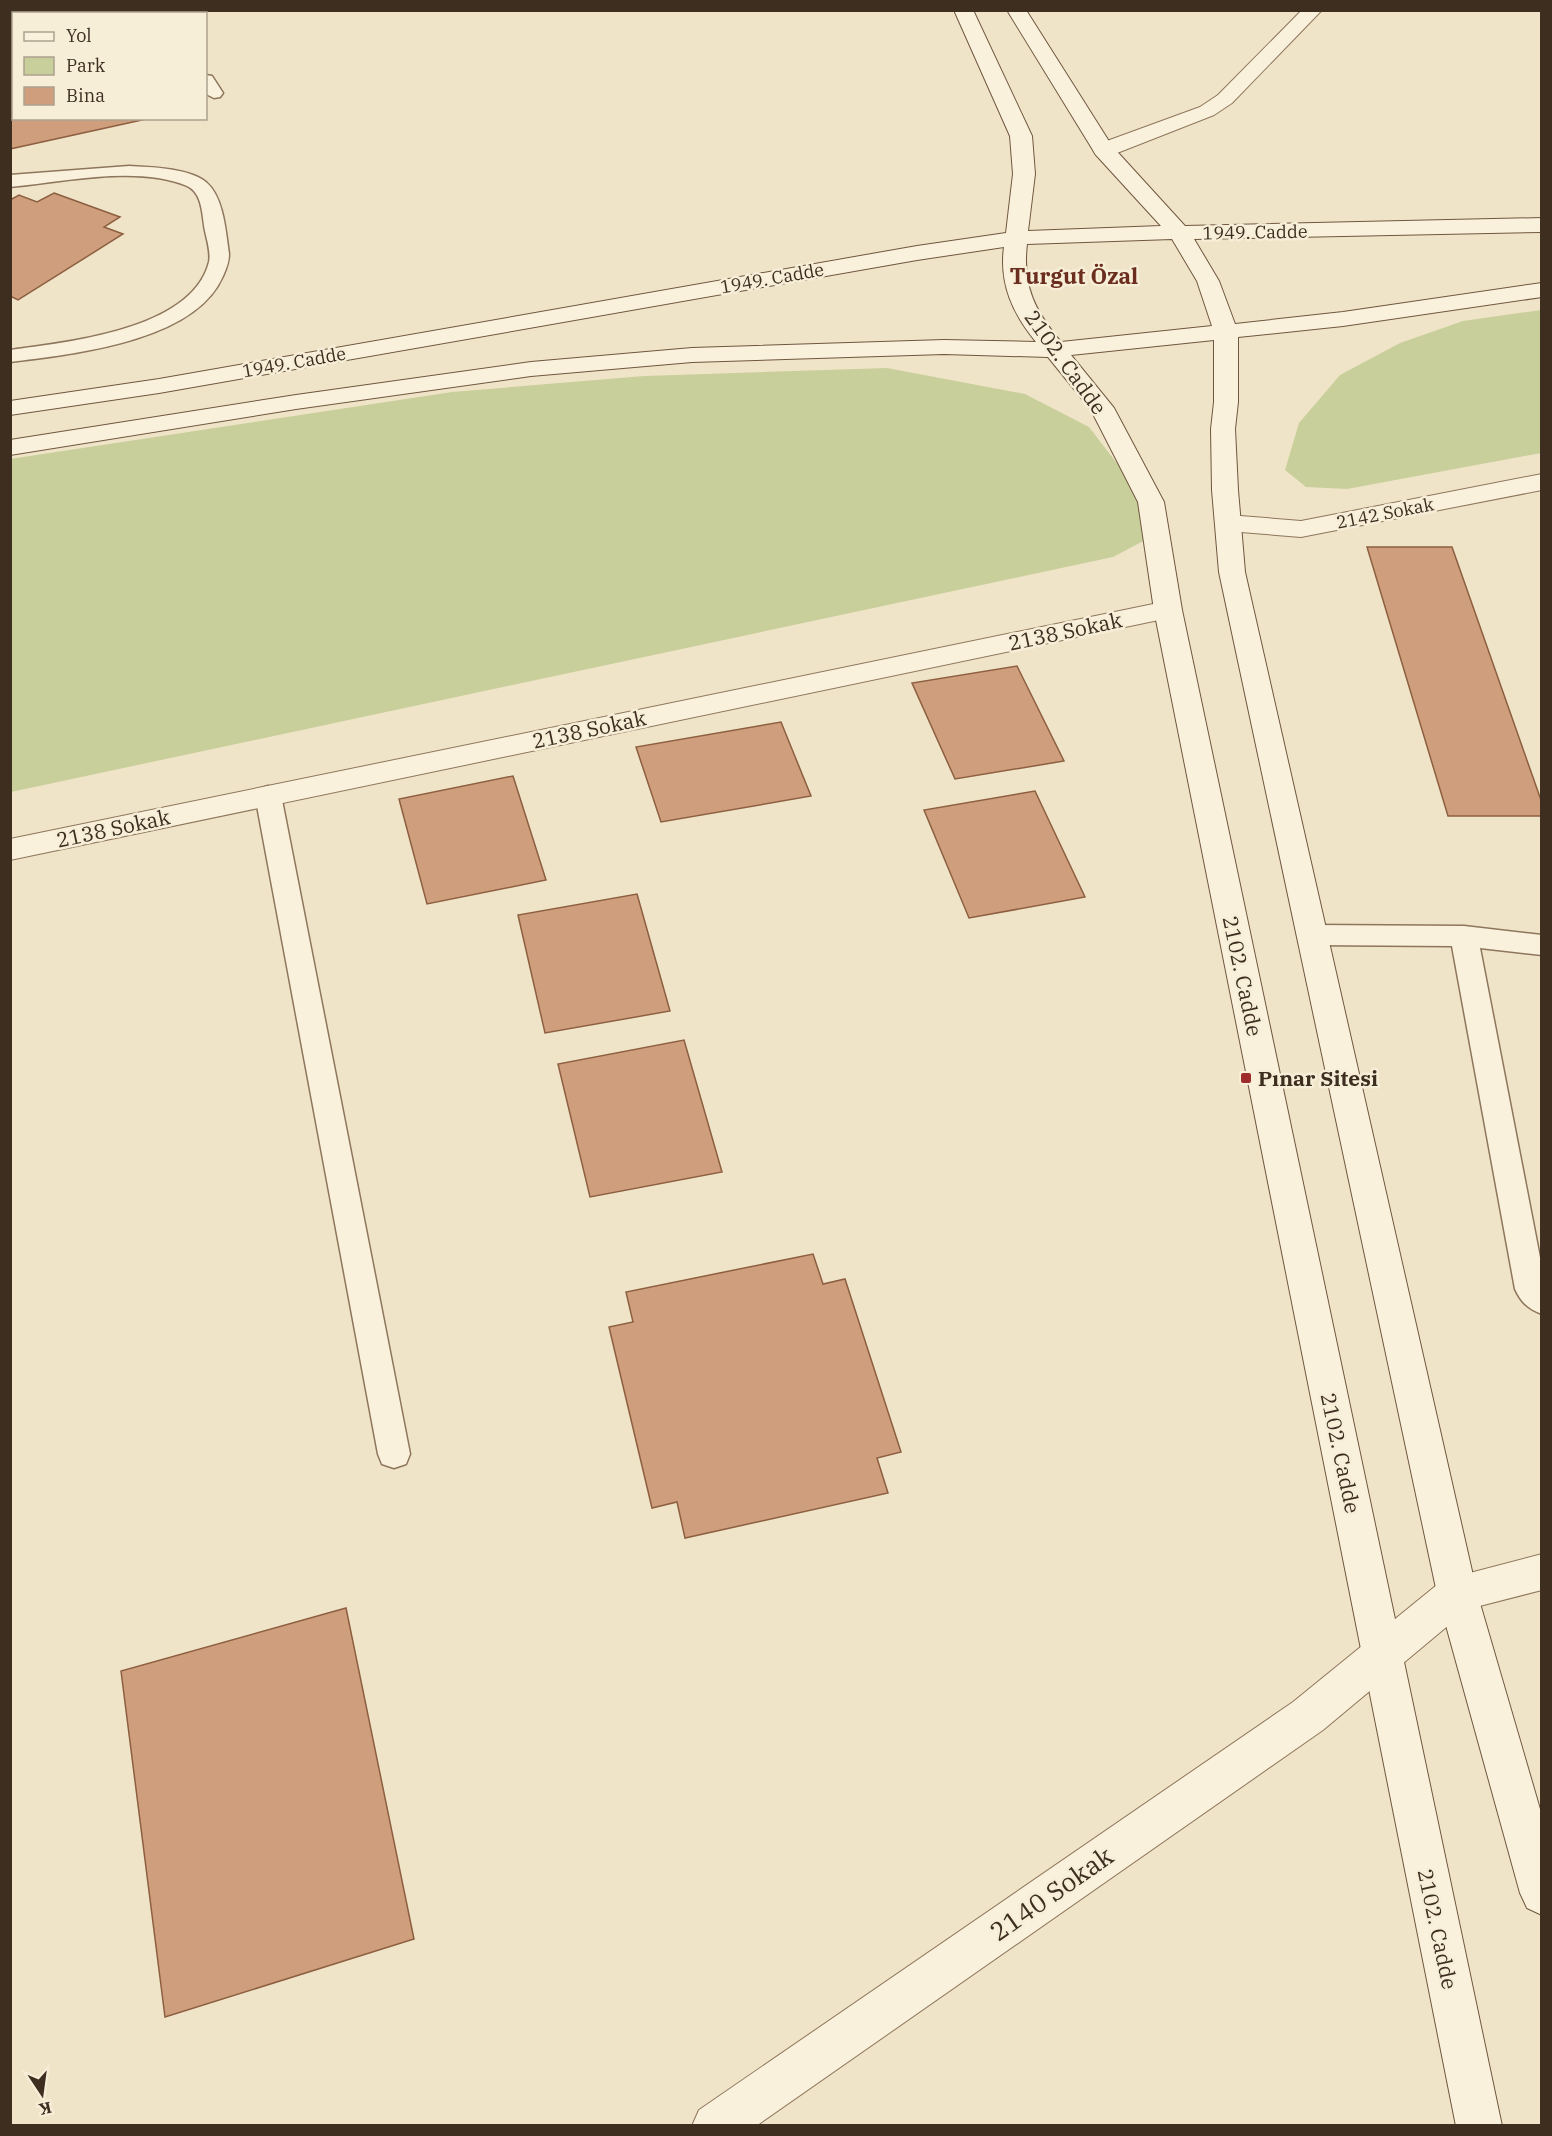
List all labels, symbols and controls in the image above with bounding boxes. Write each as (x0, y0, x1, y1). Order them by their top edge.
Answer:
legend (12, 12, 207, 120)
text: Yol (66, 24, 92, 47)
text: Park (66, 54, 106, 77)
text: Bina (66, 84, 105, 107)
street label: 1949. Cadde (1202, 220, 1308, 244)
street label: 1949. Cadde (718, 258, 826, 298)
district label: Turgut Özal (1010, 261, 1138, 290)
street label: 2102. Cadde (1019, 304, 1113, 420)
street label: 1949. Cadde (240, 342, 348, 382)
street label: 2142 Sokak (1334, 492, 1436, 534)
street label: 2138 Sokak (1006, 605, 1125, 657)
street label: 2138 Sokak (530, 703, 649, 755)
street label: 2138 Sokak (54, 802, 173, 854)
street label: 2102. Cadde (1217, 913, 1269, 1039)
place label: Pınar Sitesi (1258, 1064, 1378, 1092)
marker: Pınar Sitesi (1239, 1071, 1253, 1085)
street label: 2102. Cadde (1315, 1390, 1367, 1516)
street label: 2140 Sokak (983, 1838, 1119, 1948)
street label: 2102. Cadde (1412, 1866, 1464, 1992)
north arrow (12, 2064, 72, 2124)
text: K (36, 2097, 54, 2120)

